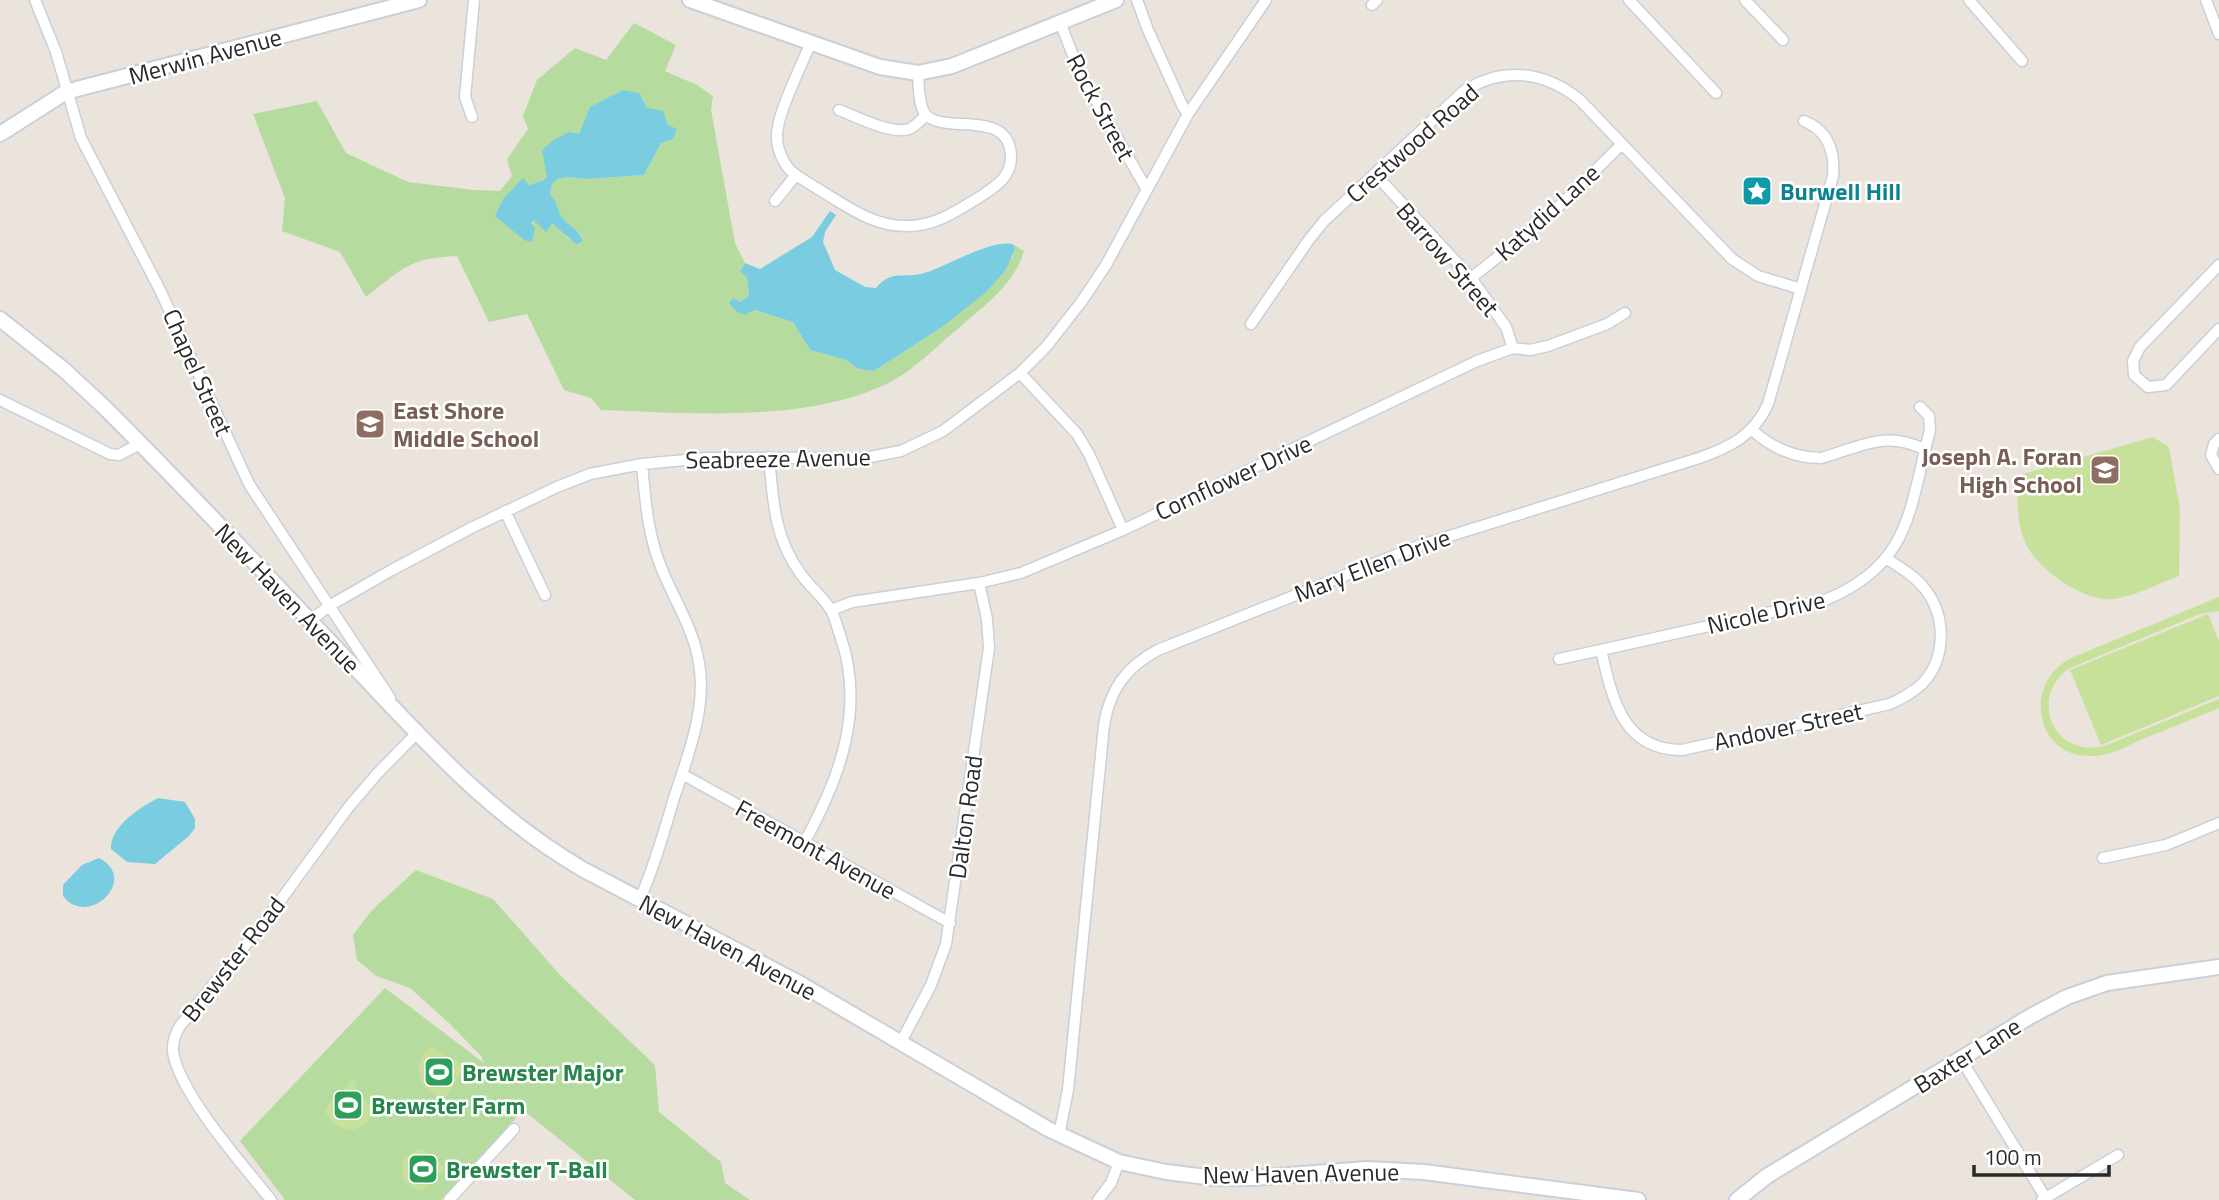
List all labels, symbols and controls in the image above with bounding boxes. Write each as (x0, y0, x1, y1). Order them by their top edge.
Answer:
street label: Merwin Avenue (124, 18, 286, 94)
street label: Rock Street (1058, 47, 1144, 167)
street label: Crestwood Road (1337, 75, 1487, 211)
street label: Katydid Lane (1487, 155, 1607, 269)
place label: Burwell Hill (1780, 173, 1901, 209)
place icon: Burwell Hill (1740, 174, 1774, 208)
street label: Barrow Street (1388, 194, 1508, 325)
street label: Chapel Street (154, 303, 242, 442)
place label: East Shore Middle School (393, 392, 539, 456)
school or university icon: East Shore Middle School (353, 407, 387, 441)
street label: Cornflower Drive (1149, 425, 1317, 529)
street label: Seabreeze Avenue (685, 438, 871, 478)
place label: Joseph A. Foran High School (1921, 438, 2082, 502)
school or university icon: Joseph A. Foran High School (2088, 453, 2122, 487)
street label: New Haven Avenue (207, 515, 369, 681)
street label: Mary Ellen Drive (1289, 519, 1455, 611)
street label: Nicole Drive (1704, 581, 1828, 643)
street label: Andover Street (1710, 693, 1866, 759)
street label: Dalton Road (939, 753, 991, 881)
street label: Freemont Avenue (729, 790, 903, 908)
street label: New Haven Avenue (633, 885, 823, 1009)
street label: Brewster Road (173, 889, 293, 1029)
street label: Baxter Lane (1906, 1008, 2028, 1102)
place label: Brewster Major (462, 1054, 624, 1090)
sports icon: Brewster Major (422, 1055, 456, 1089)
place label: Brewster Farm (371, 1087, 526, 1123)
sports icon: Brewster Farm (331, 1088, 365, 1122)
scale bar (1974, 1134, 2109, 1178)
text: 100 m (1984, 1141, 2041, 1173)
place label: Brewster T-Ball (446, 1151, 608, 1187)
sports icon: Brewster T-Ball (406, 1152, 440, 1186)
street label: New Haven Avenue (1202, 1153, 1400, 1193)

